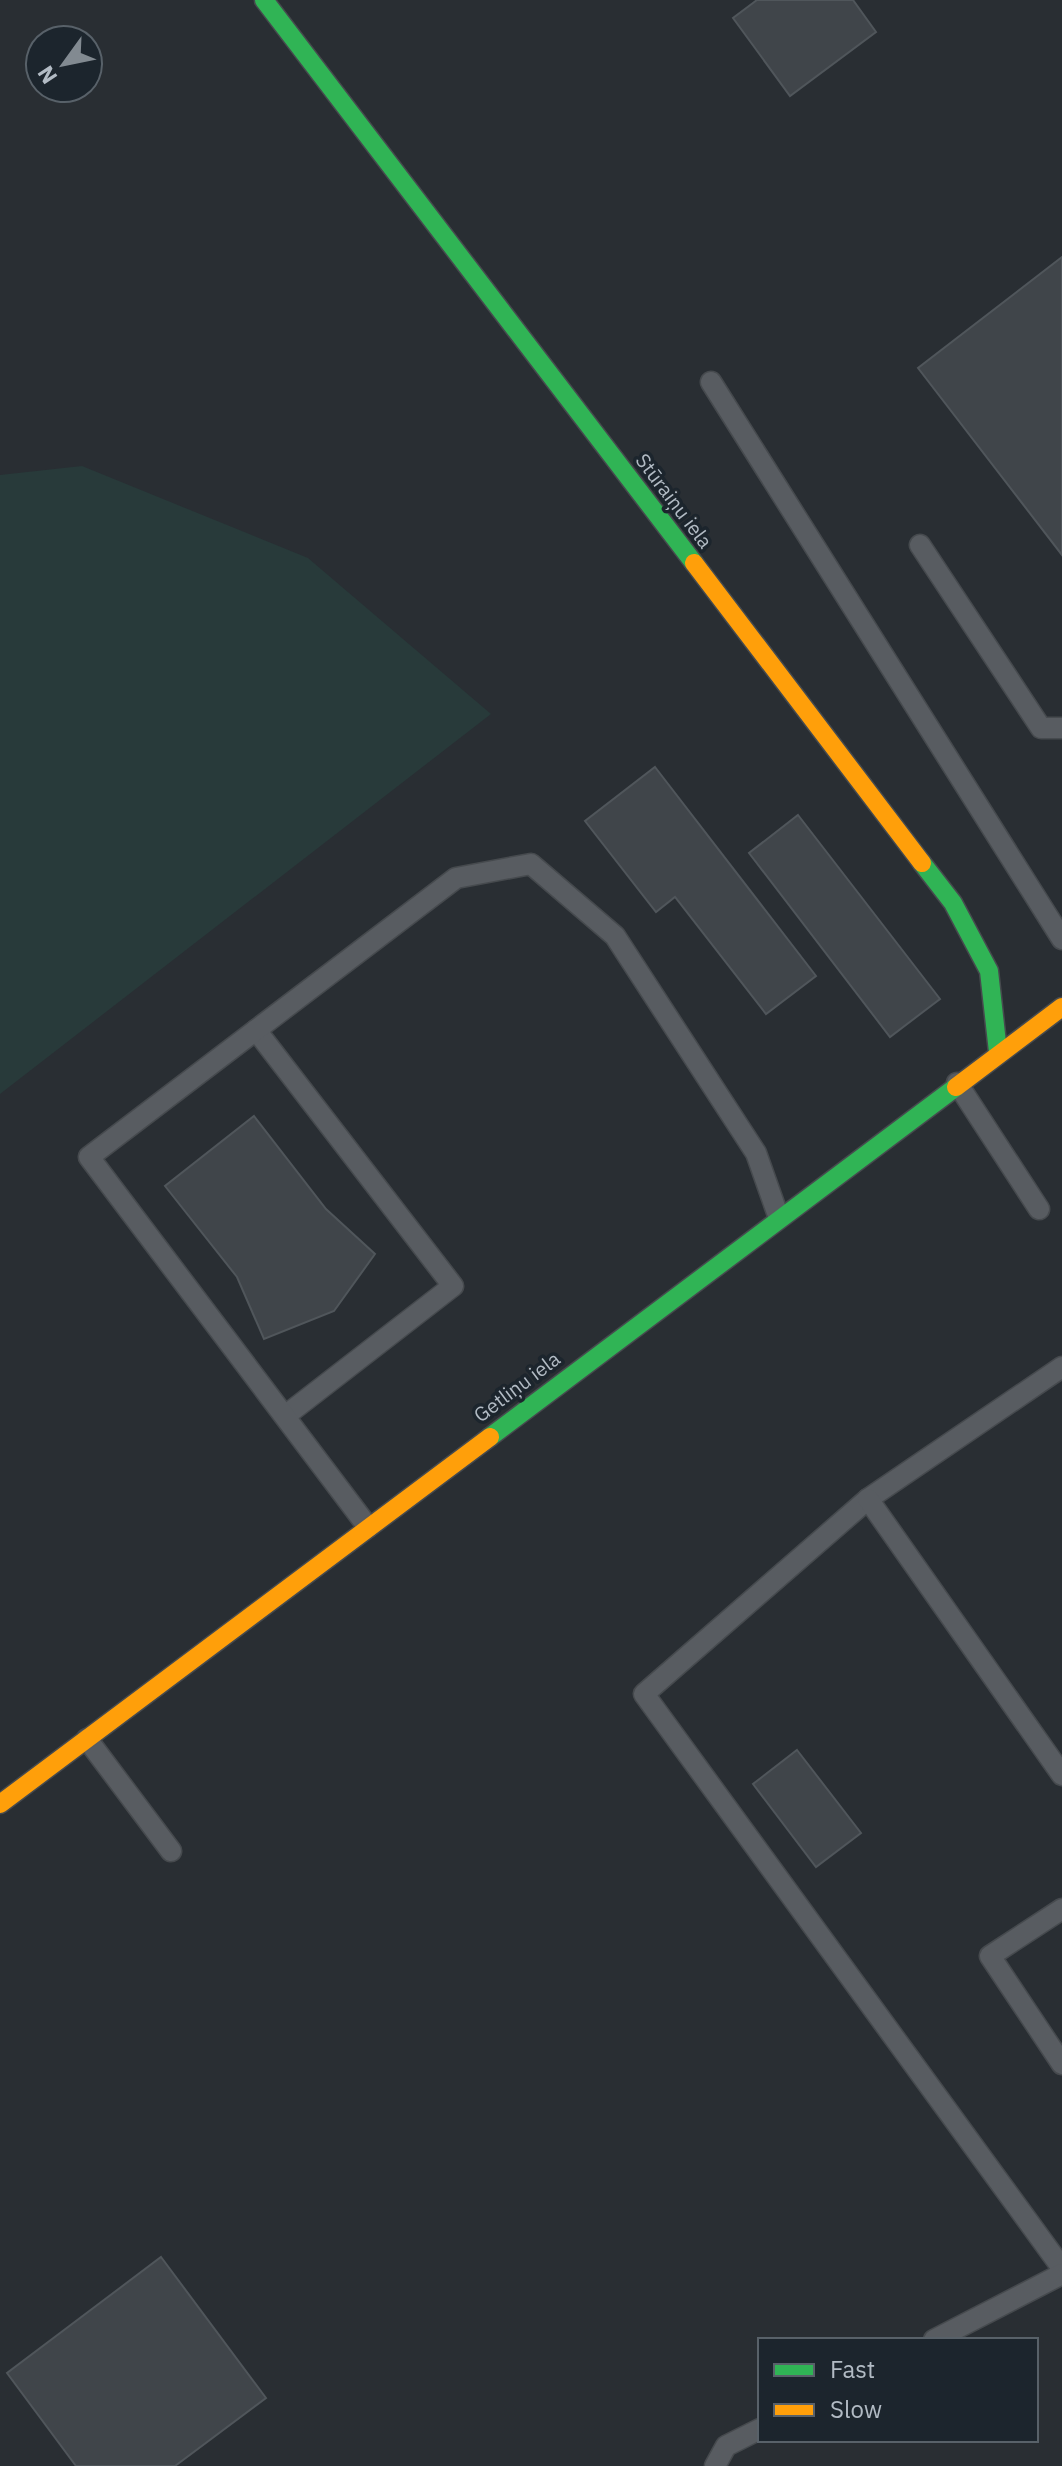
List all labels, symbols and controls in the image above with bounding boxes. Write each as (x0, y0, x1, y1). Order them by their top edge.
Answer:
north arrow (24, 24, 104, 104)
text: N (30, 61, 63, 90)
street label: Stūraiņu iela (630, 448, 719, 554)
street label: Getliņu iela (468, 1345, 566, 1428)
legend (758, 2338, 1038, 2442)
text: Fast (830, 2353, 875, 2385)
text: Slow (830, 2393, 882, 2425)

